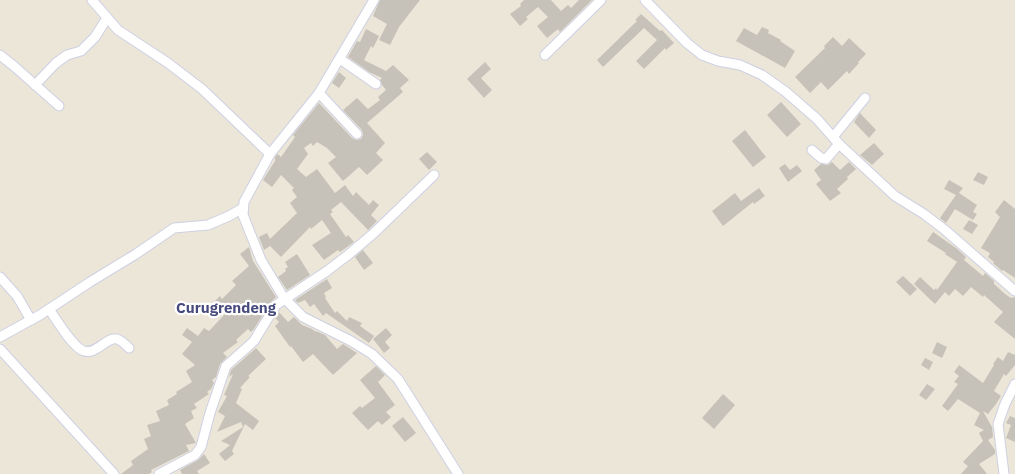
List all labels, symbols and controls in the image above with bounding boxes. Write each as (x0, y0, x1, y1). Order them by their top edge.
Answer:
district label: Curugrendeng (176, 298, 277, 317)

